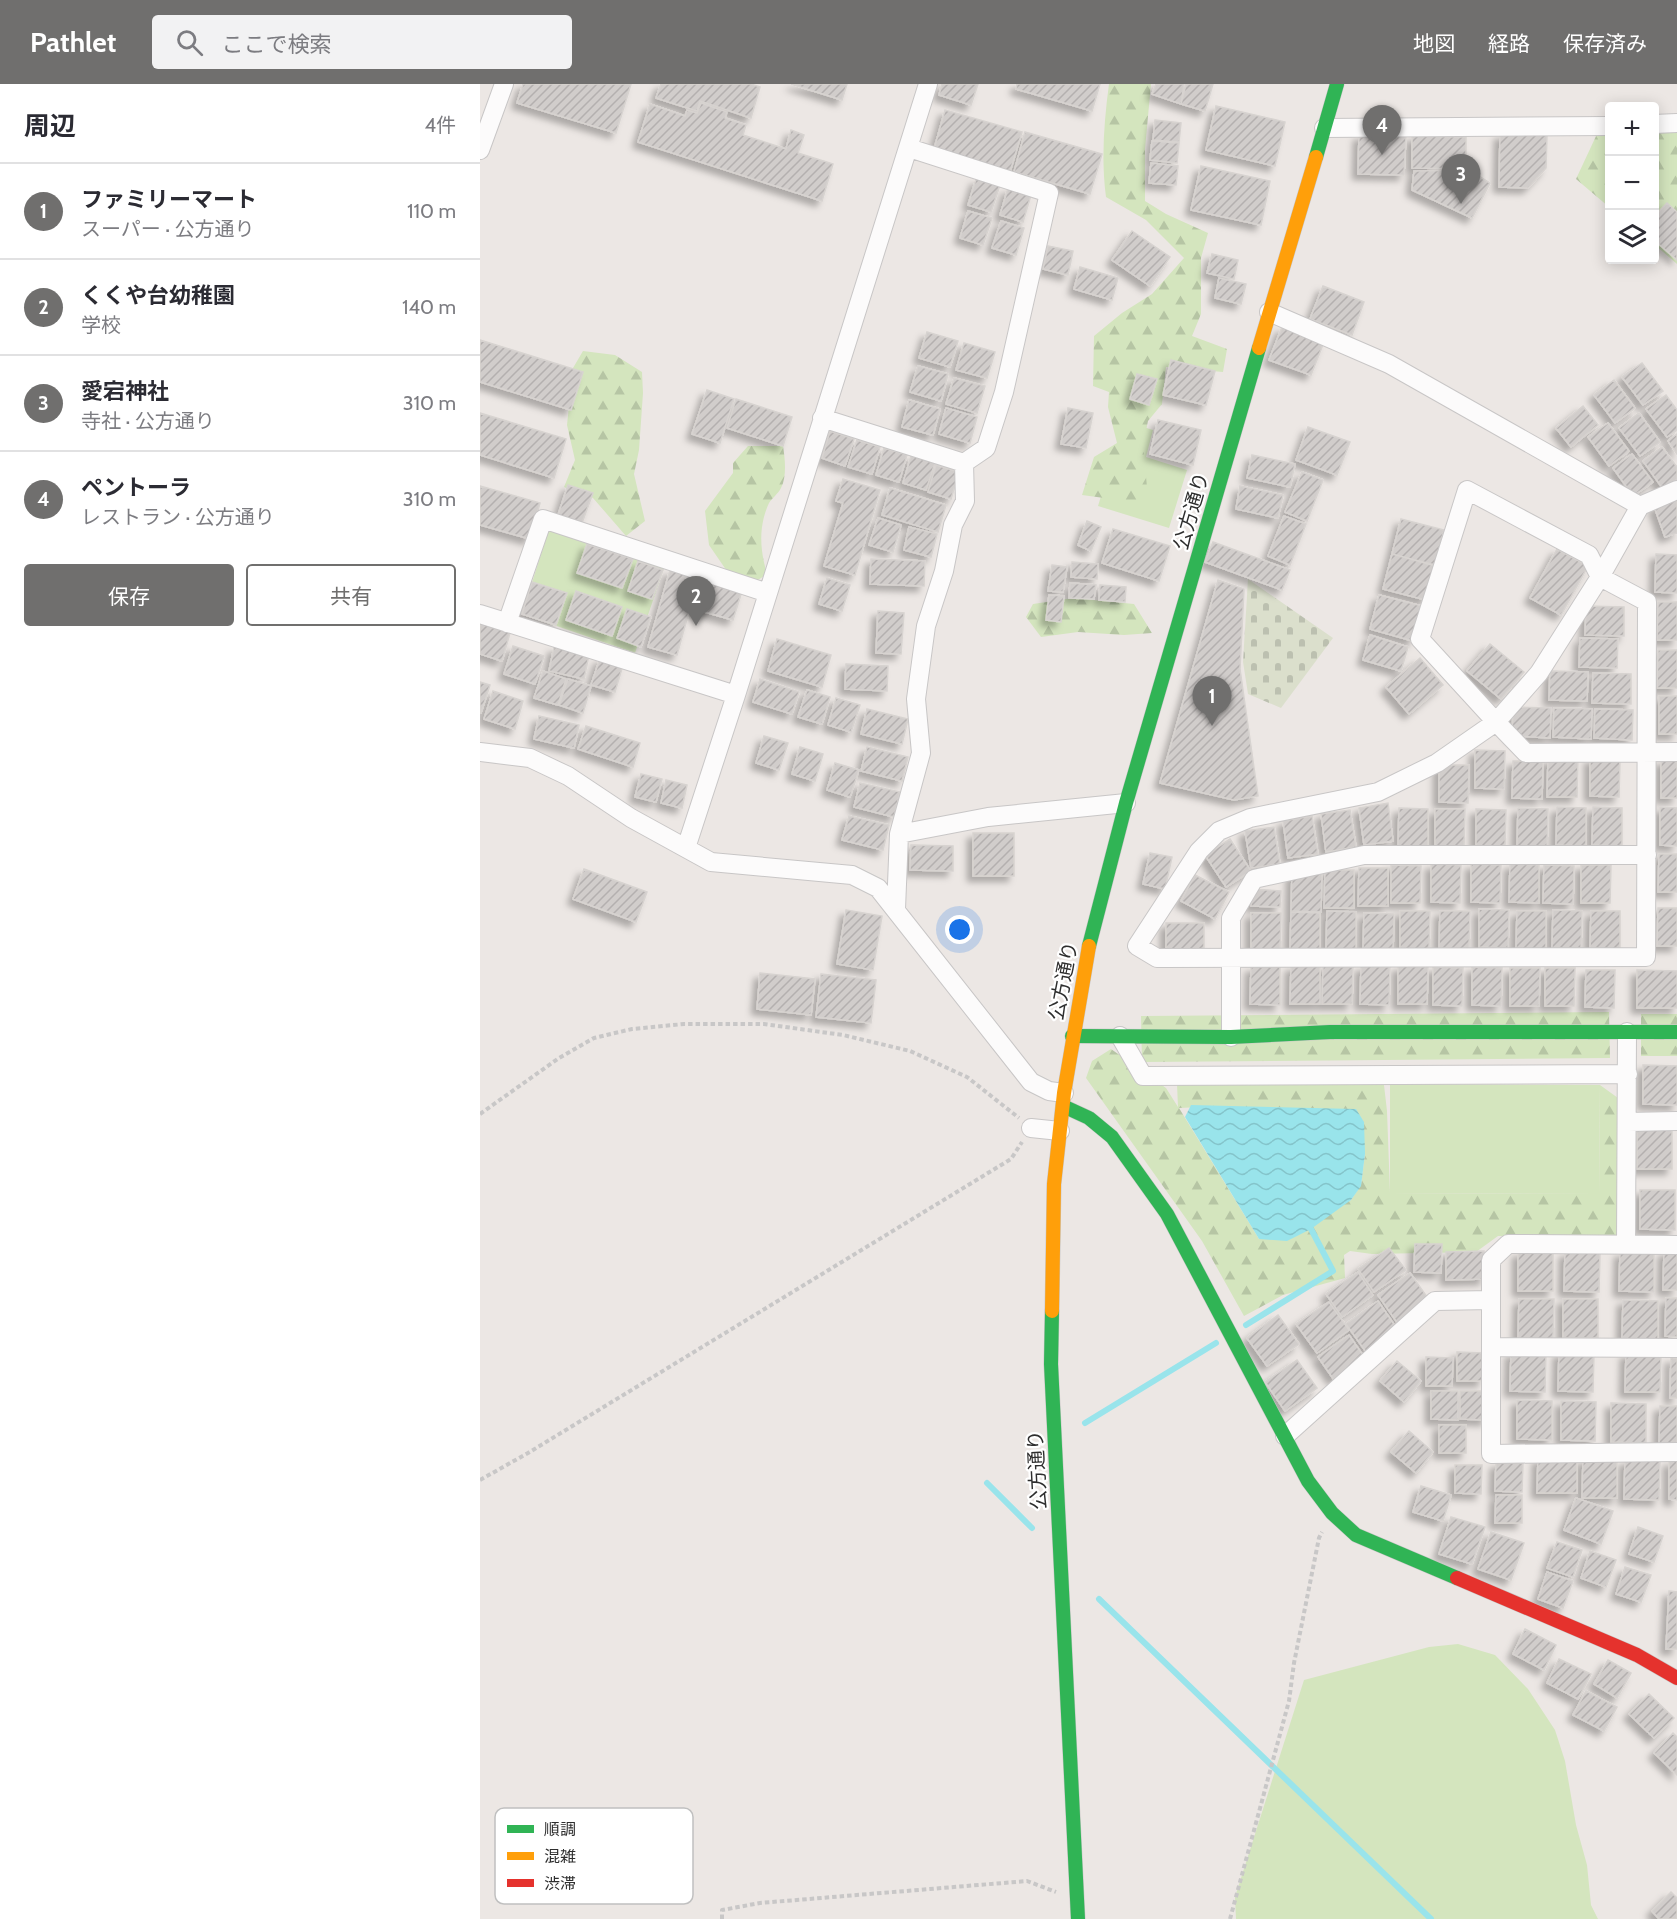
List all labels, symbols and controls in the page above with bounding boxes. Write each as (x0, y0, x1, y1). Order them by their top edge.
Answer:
search box (152, 15, 572, 69)
text: Pathlet (30, 25, 116, 59)
icon: search (173, 26, 206, 59)
text: ここで検索 (221, 31, 331, 58)
text: 地図 (1413, 31, 1455, 56)
text: 経路 (1488, 31, 1530, 56)
text: 保存済み (1563, 31, 1647, 56)
map controls (1605, 102, 1659, 264)
button: + (1605, 102, 1659, 156)
pin: 4 (1362, 106, 1402, 155)
text: 周辺 (24, 110, 76, 142)
text: 4件 (424, 113, 456, 137)
pin: 3 (1442, 154, 1480, 204)
button: − (1605, 156, 1659, 210)
text: ファミリーマート (81, 186, 257, 213)
text: 1 (40, 199, 47, 223)
text: 110 m (407, 199, 456, 223)
button: layers (1605, 210, 1659, 264)
text: スーパー · 公方通り (81, 217, 255, 241)
text: くくや台幼稚園 (81, 282, 235, 309)
text: 2 (38, 295, 49, 319)
text: 140 m (402, 295, 456, 319)
text: 学校 (81, 313, 121, 337)
text: 愛宕神社 (81, 378, 169, 405)
text: 3 (38, 391, 49, 415)
text: 310 m (403, 391, 456, 415)
text: 寺社 · 公方通り (81, 409, 215, 433)
street label: 公方通り (1168, 469, 1214, 553)
text: ペントーラ (81, 474, 191, 501)
text: 4 (37, 487, 50, 511)
text: 310 m (403, 487, 456, 511)
text: レストラン · 公方通り (81, 505, 275, 529)
button: 保存 (24, 564, 234, 626)
button: 共有 (246, 564, 456, 626)
pin: 2 (676, 576, 716, 626)
pin: 1 (1192, 676, 1232, 726)
your location (945, 915, 974, 944)
street label: 公方通り (1044, 939, 1082, 1023)
street label: 公方通り (1023, 1429, 1051, 1511)
legend (495, 1808, 693, 1904)
text: 順調 (544, 1820, 576, 1839)
text: 混雑 (544, 1847, 576, 1866)
text: 渋滞 (544, 1874, 576, 1893)

